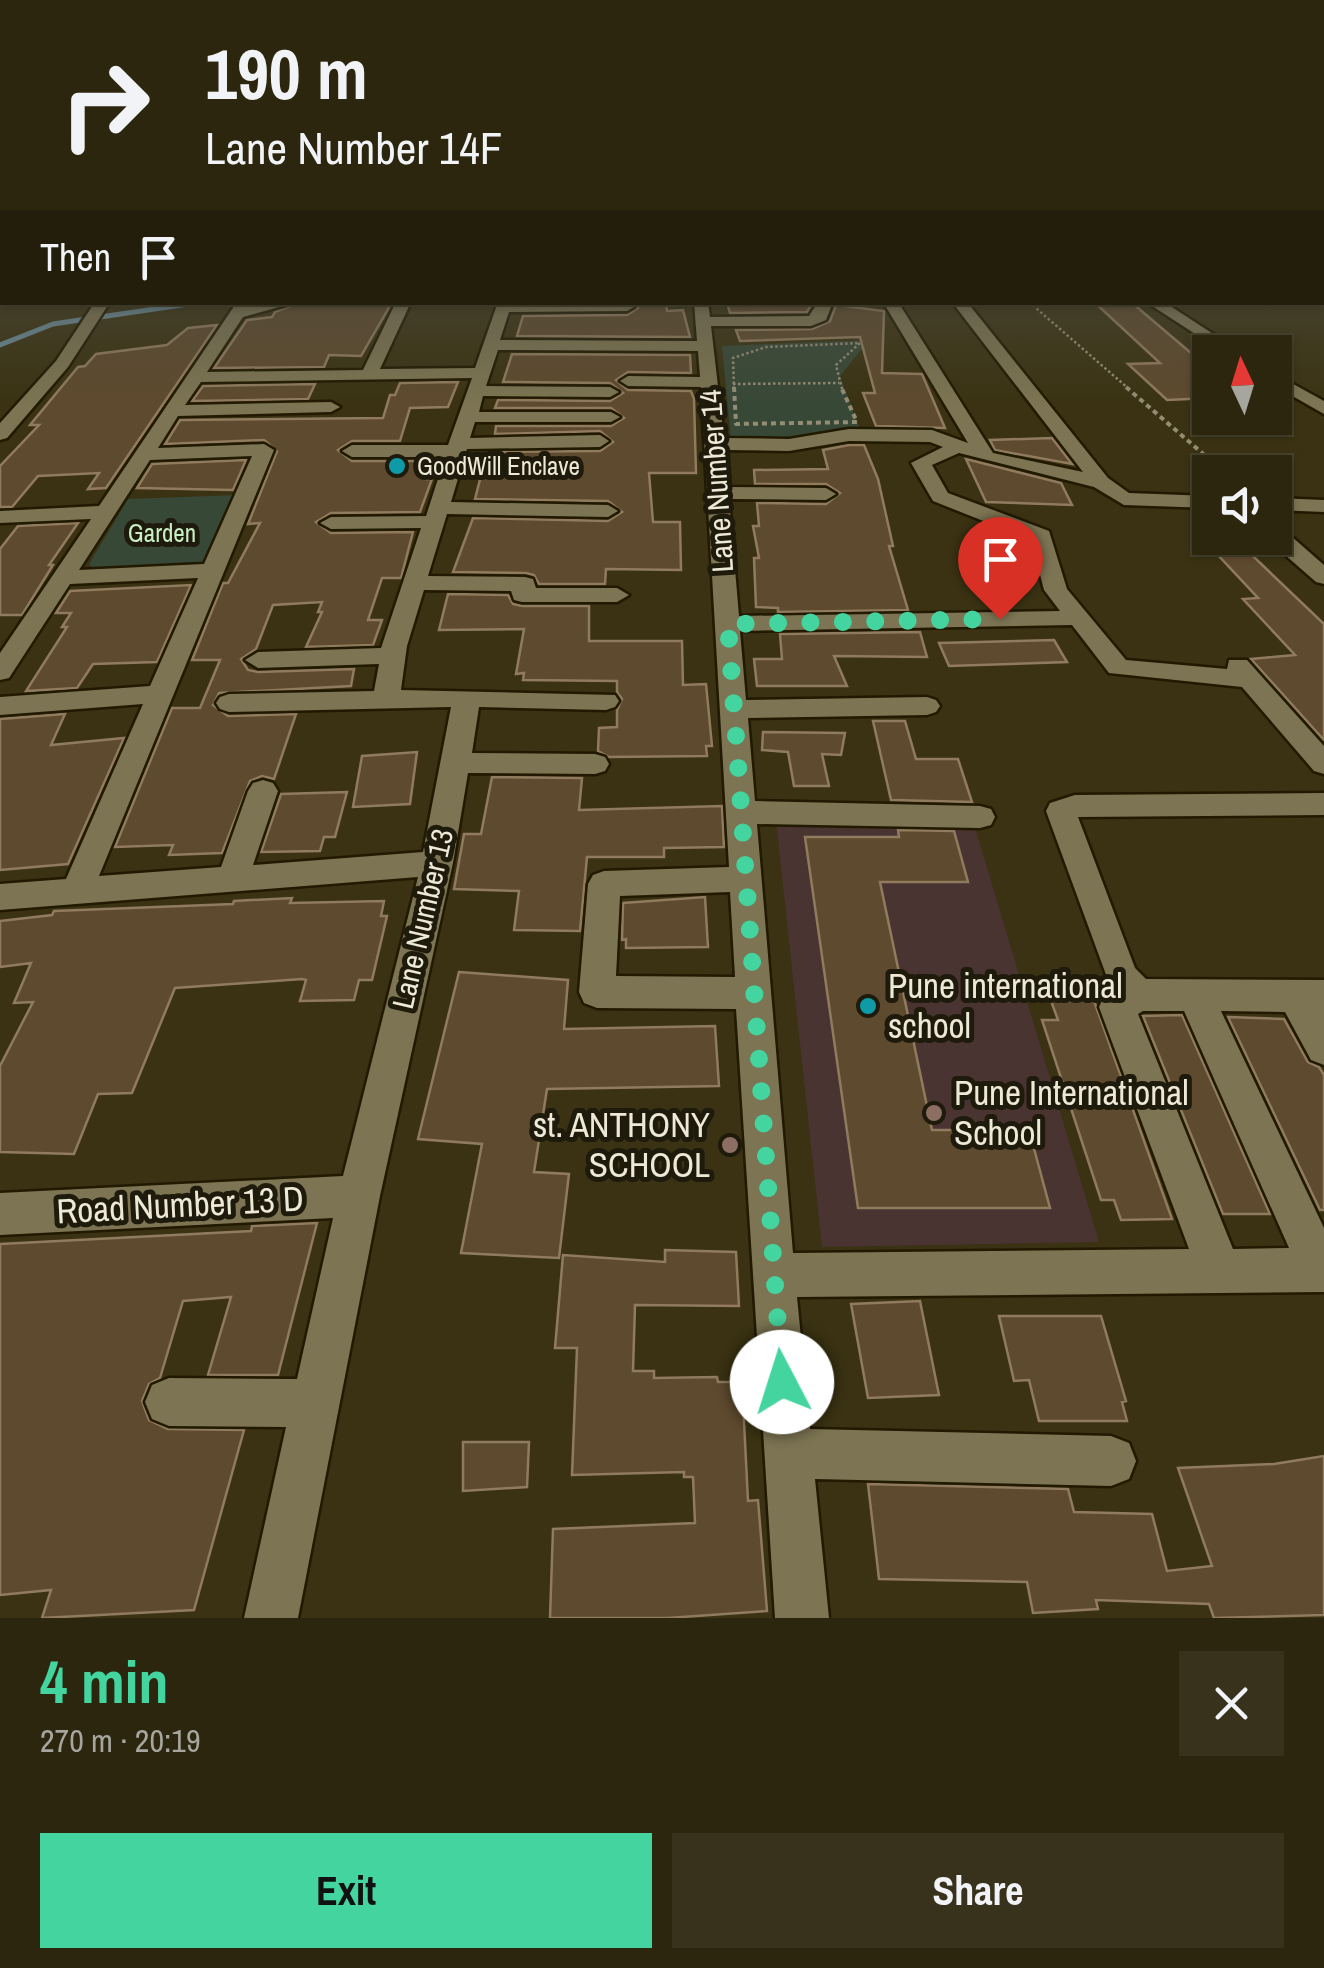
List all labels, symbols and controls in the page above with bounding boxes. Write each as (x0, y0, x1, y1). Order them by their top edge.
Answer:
text: 190 m (205, 27, 368, 121)
icon: right (40, 40, 170, 170)
text: Lane Number 14F (205, 117, 502, 178)
icon: arrive (131, 230, 186, 285)
text: Then (40, 232, 111, 283)
north arrow (1192, 335, 1292, 435)
map controls (1192, 335, 1292, 555)
street label: Lane Number 14 (690, 388, 742, 574)
place label: GoodWill Enclave (417, 449, 580, 483)
marker: GoodWill Enclave (386, 455, 408, 477)
button: sound (1192, 455, 1292, 555)
park label: Garden (128, 516, 196, 550)
pin (958, 517, 1043, 620)
icon: arrive (973, 532, 1028, 587)
street label: Lane Number 13 (382, 825, 462, 1013)
place label: Pune international school (888, 962, 1123, 1049)
marker: Pune international school (857, 995, 879, 1017)
place label: Pune International School (954, 1069, 1189, 1156)
place label: st. ANTHONY SCHOOL (533, 1101, 710, 1188)
marker: Pune International School (923, 1102, 945, 1124)
marker: st. ANTHONY SCHOOL (719, 1134, 741, 1156)
street label: Road Number 13 D (55, 1175, 305, 1234)
position arrow (730, 1330, 834, 1434)
text: 4 min (40, 1641, 169, 1722)
button: close (1179, 1651, 1284, 1756)
text: 270 m · 20:19 (40, 1719, 200, 1762)
button: Exit (40, 1833, 652, 1948)
button: Share (672, 1833, 1284, 1948)

